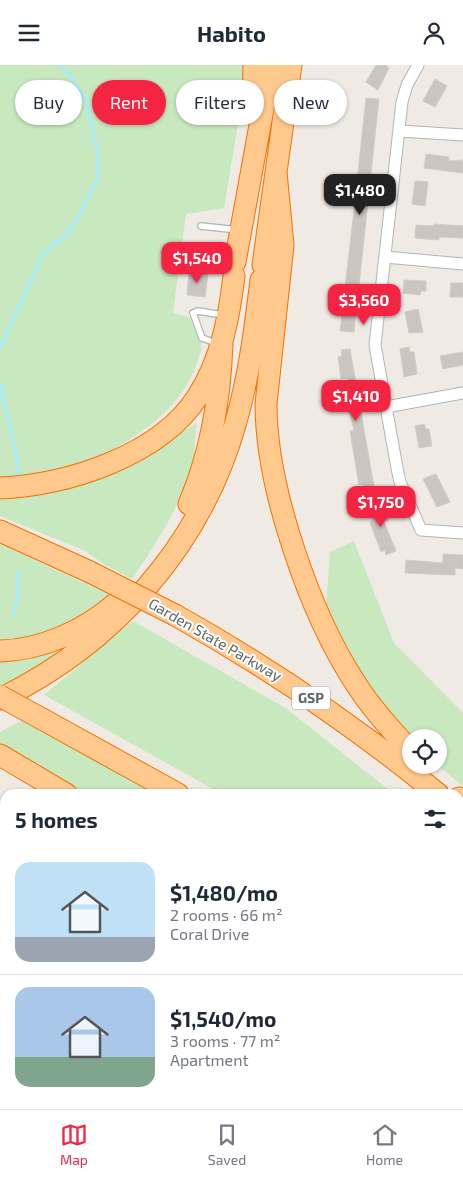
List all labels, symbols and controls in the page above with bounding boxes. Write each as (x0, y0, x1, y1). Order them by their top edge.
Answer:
icon: menu (15, 19, 43, 47)
icon: person (420, 19, 448, 47)
text: Habito (197, 20, 266, 46)
chip: Buy (15, 80, 82, 125)
chip: Rent (92, 80, 166, 125)
chip: Filters (176, 80, 264, 125)
chip: New (274, 80, 347, 125)
pin: $1,480 (319, 173, 401, 216)
text: $1,480 (335, 180, 385, 199)
pin: $1,540 (156, 241, 238, 284)
text: $1,540 (172, 248, 222, 267)
pin: $3,560 (323, 283, 405, 326)
text: $3,560 (339, 290, 389, 309)
pin: $1,410 (315, 379, 397, 422)
text: $1,410 (332, 386, 380, 405)
pin: $1,750 (340, 485, 422, 528)
text: $1,750 (358, 492, 404, 511)
street label: Garden State Parkway (146, 594, 285, 685)
road number: GSP (292, 687, 330, 709)
map controls (402, 729, 447, 774)
button: locate (402, 729, 447, 774)
icon: filters (421, 805, 449, 833)
text: 5 homes (15, 807, 98, 832)
text: $1,480/mo (170, 880, 278, 905)
icon: home (55, 882, 115, 942)
text: 2 rooms · 66 m² (170, 905, 283, 924)
text: Coral Drive (170, 924, 249, 943)
text: $1,540/mo (170, 1006, 276, 1031)
icon: home (55, 1007, 115, 1067)
text: 3 rooms · 77 m² (170, 1031, 281, 1050)
text: Apartment (170, 1050, 249, 1069)
tab: Map (60, 1121, 88, 1168)
tab: Saved (208, 1121, 246, 1168)
tab: Home (366, 1121, 403, 1168)

